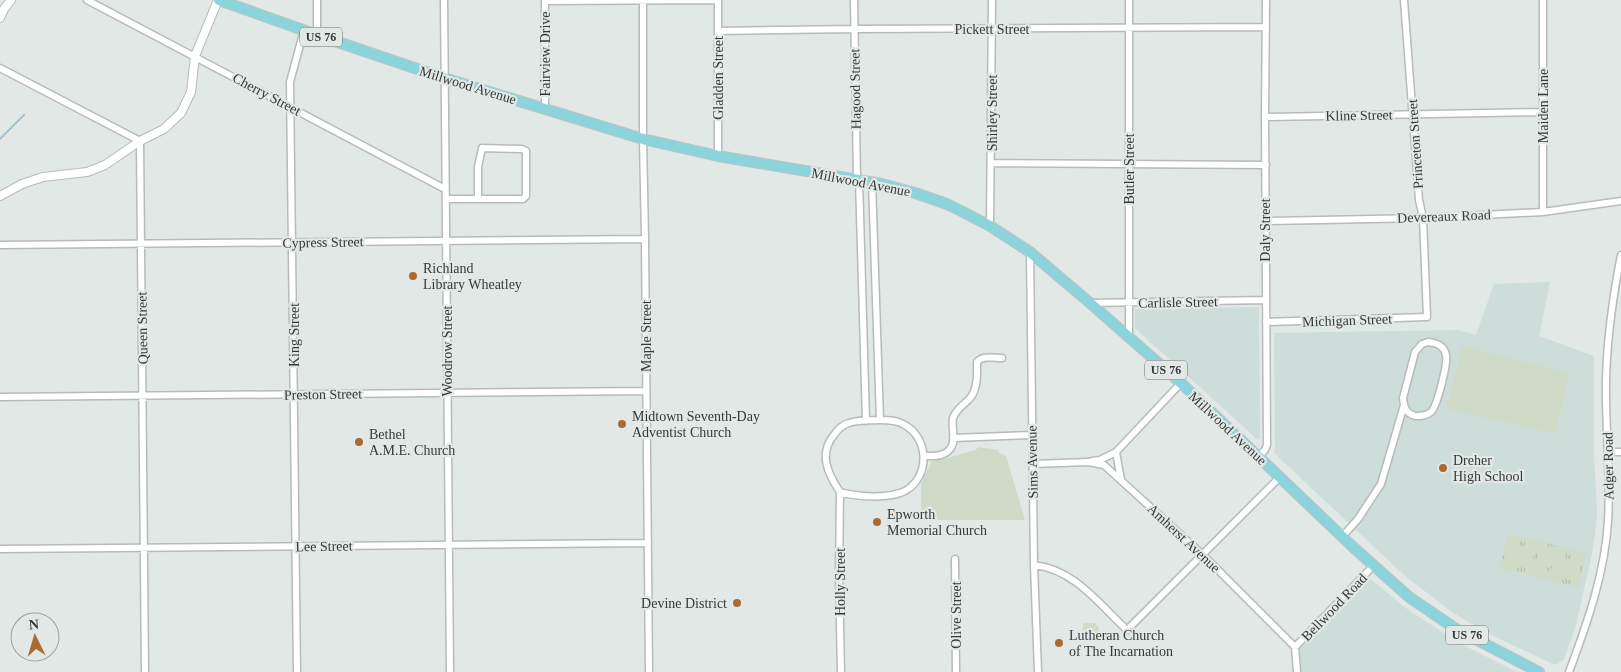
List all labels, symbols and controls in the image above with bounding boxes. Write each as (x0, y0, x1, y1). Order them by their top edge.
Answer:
street label: Fairview Drive (538, 11, 553, 97)
street label: Pickett Street (954, 22, 1030, 37)
road number: US 76 (300, 28, 342, 46)
street label: Gladden Street (711, 36, 726, 120)
street label: Hagood Street (847, 49, 864, 129)
street label: Millwood Avenue (418, 64, 518, 107)
street label: Maiden Lane (1536, 69, 1551, 143)
street label: Cherry Street (230, 70, 304, 119)
street label: Shirley Street (985, 75, 1000, 151)
street label: Princeton Street (1405, 99, 1426, 189)
street label: Kline Street (1325, 107, 1393, 124)
street label: Butler Street (1122, 133, 1137, 205)
street label: Millwood Avenue (810, 166, 912, 199)
street label: Daly Street (1258, 198, 1273, 262)
street label: Devereaux Road (1397, 207, 1491, 226)
street label: Cypress Street (282, 234, 364, 251)
place label: Richland Library Wheatley (423, 261, 522, 292)
marker: Richland Library Wheatley (407, 270, 419, 282)
street label: Queen Street (134, 291, 151, 364)
street label: Carlisle Street (1138, 294, 1218, 311)
street label: Maple Street (639, 300, 654, 372)
street label: King Street (287, 303, 302, 367)
street label: Woodrow Street (440, 305, 455, 397)
street label: Michigan Street (1302, 311, 1392, 330)
road number: US 76 (1145, 360, 1187, 380)
street label: Preston Street (284, 386, 362, 403)
street label: Millwood Avenue (1186, 389, 1270, 468)
place label: Midtown Seventh-Day Adventist Church (632, 409, 760, 440)
marker: Midtown Seventh-Day Adventist Church (616, 418, 628, 430)
street label: Sims Avenue (1024, 425, 1041, 499)
place label: Bethel A.M.E. Church (369, 427, 455, 458)
street label: Adger Road (1600, 432, 1617, 500)
marker: Bethel A.M.E. Church (353, 436, 365, 448)
place label: Dreher High School (1453, 453, 1524, 484)
marker: Dreher High School (1437, 462, 1449, 474)
street label: Amherst Avenue (1144, 501, 1223, 576)
place label: Epworth Memorial Church (887, 507, 987, 538)
marker: Epworth Memorial Church (871, 516, 883, 528)
street label: Lee Street (295, 539, 353, 554)
street label: Holly Street (833, 548, 848, 616)
street label: Bellwood Road (1299, 571, 1370, 644)
street label: Olive Street (949, 581, 964, 649)
place label: Devine District (641, 596, 727, 611)
marker: Devine District (731, 597, 743, 609)
north arrow (10, 612, 60, 662)
text: N (28, 617, 40, 632)
road number: US 76 (1446, 626, 1488, 644)
place label: Lutheran Church of The Incarnation (1069, 628, 1173, 659)
marker: Lutheran Church of The Incarnation (1053, 637, 1065, 649)

